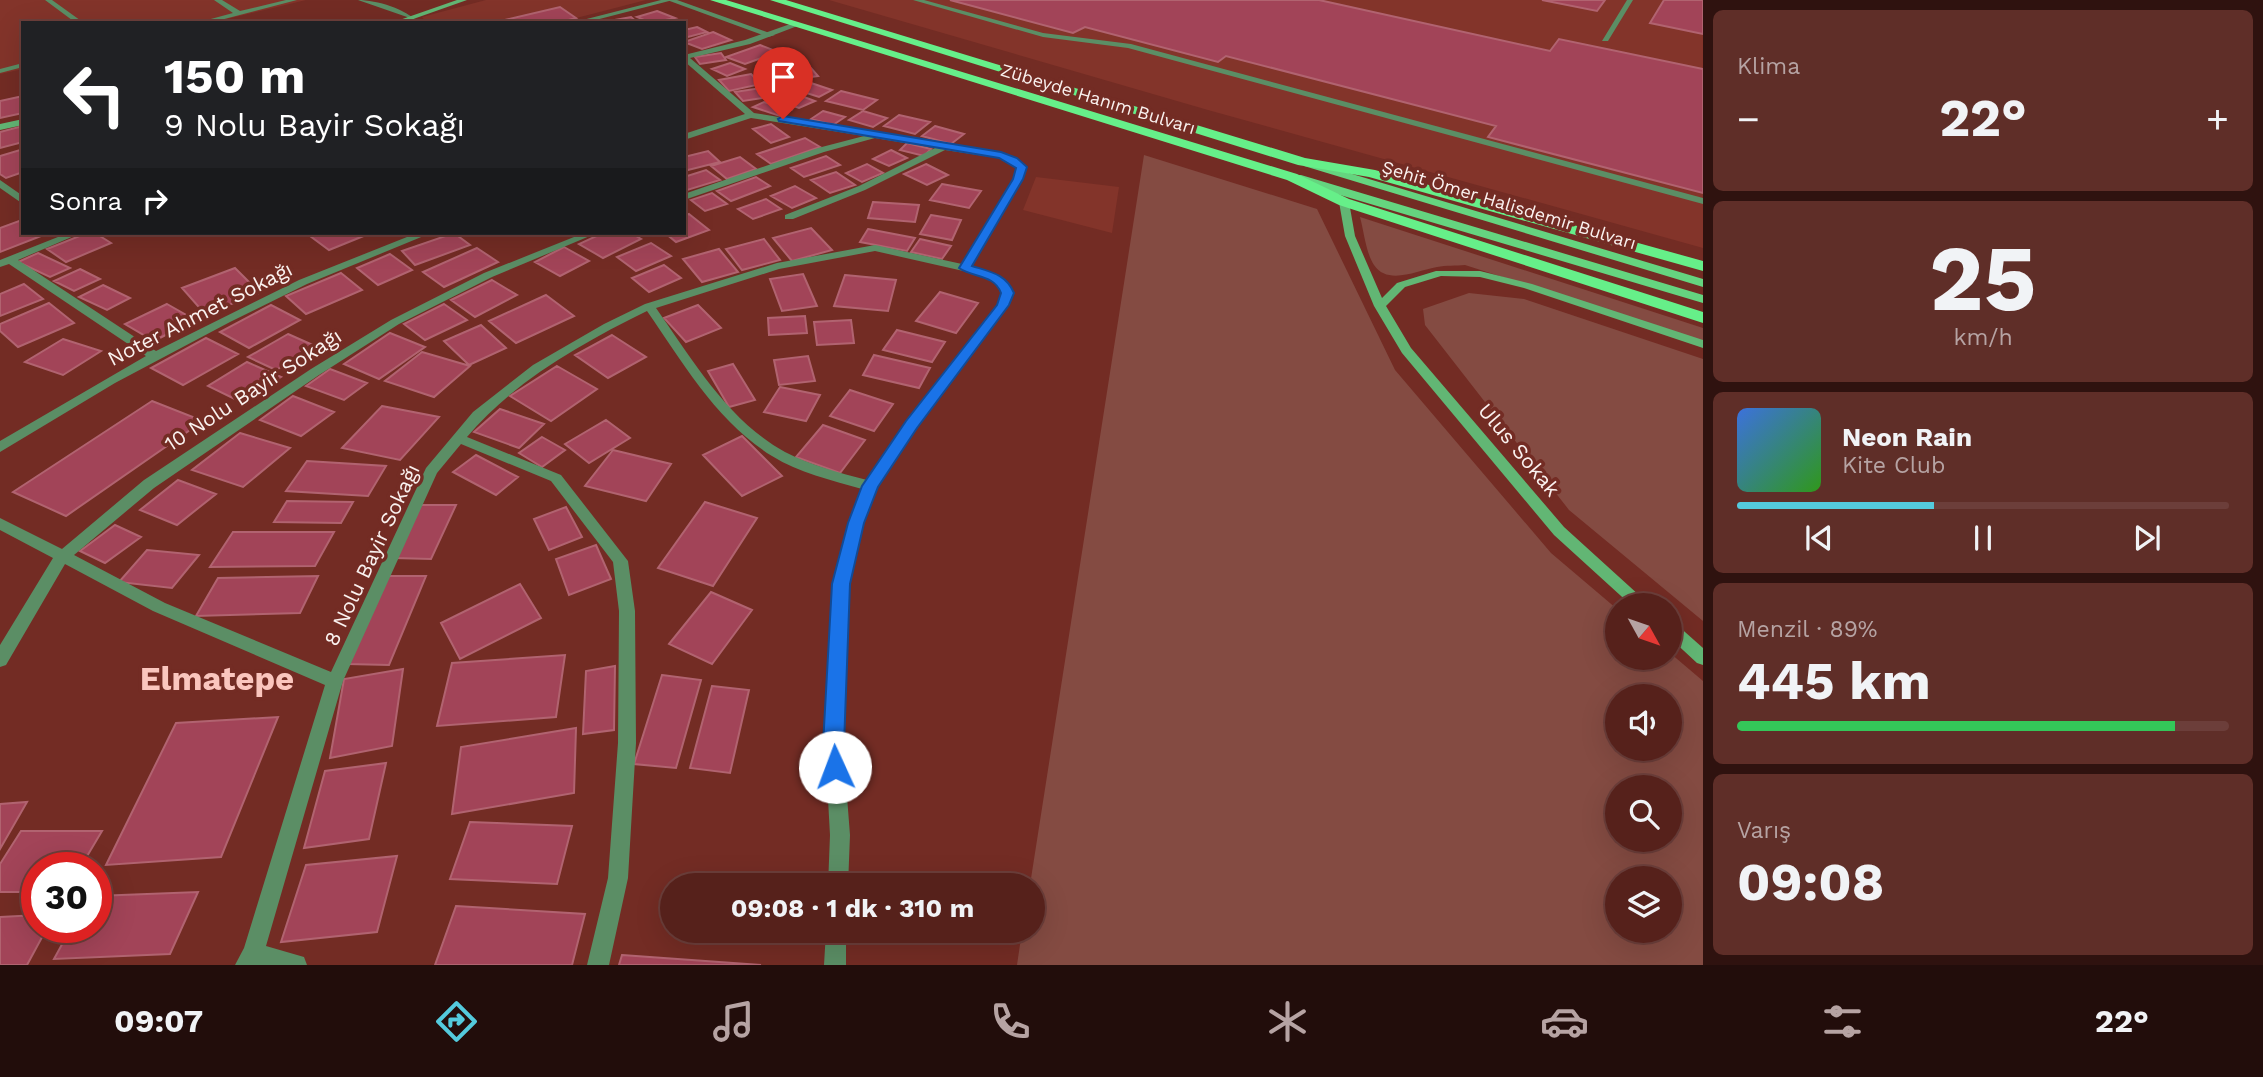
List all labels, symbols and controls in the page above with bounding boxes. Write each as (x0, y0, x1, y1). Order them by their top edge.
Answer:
text: 150 m (164, 47, 305, 105)
pin (753, 47, 813, 119)
icon: left (49, 49, 140, 140)
text: Klima (1737, 53, 1800, 80)
icon: arrive (764, 58, 802, 96)
street label: Zübeyde Hanım Bulvarı (998, 59, 1198, 138)
text: 22° (1939, 88, 2027, 149)
text: − (1737, 97, 1760, 141)
text: + (2206, 97, 2229, 141)
text: 9 Nolu Bayir Sokağı (164, 106, 465, 144)
street label: Şehit Ömer Halisdemir Bulvarı (1379, 156, 1639, 253)
icon: right (136, 182, 174, 220)
text: Sonra (49, 186, 122, 216)
text: 25 (1929, 225, 2037, 332)
street label: Noter Ahmet Sokağı (103, 256, 296, 371)
street label: 10 Nolu Bayir Sokağı (160, 323, 346, 456)
text: km/h (1953, 324, 2013, 351)
street label: Ulus Sokak (1473, 398, 1566, 501)
text: Neon Rain (1842, 422, 1972, 452)
text: Kite Club (1842, 452, 1945, 479)
street label: 8 Nolu Bayir Sokağı (318, 460, 425, 650)
icon: previous (1800, 519, 1838, 557)
icon: pause (1964, 519, 2002, 557)
icon: next (2128, 519, 2166, 557)
north arrow (1605, 593, 1682, 670)
map controls (1605, 593, 1682, 943)
text: Menzil · 89% (1737, 616, 1878, 643)
text: 445 km (1737, 651, 1931, 712)
district label: Elmatepe (140, 659, 294, 698)
button: sound (1605, 684, 1682, 761)
position arrow (798, 730, 872, 804)
button: search (1605, 775, 1682, 852)
text: Varış (1737, 817, 1791, 844)
speed limit sign: 30 (21, 852, 112, 943)
text: 09:08 (1737, 852, 1884, 913)
button: layers (1605, 866, 1682, 943)
text: 09:08 · 1 dk · 310 m (731, 893, 974, 923)
icon: directions (432, 997, 481, 1046)
icon: music (709, 997, 758, 1046)
icon: phone (986, 997, 1035, 1046)
icon: climate (1263, 997, 1312, 1046)
icon: car (1540, 997, 1589, 1046)
icon: filters (1818, 997, 1867, 1046)
text: 09:07 (114, 1002, 203, 1040)
text: 22° (2095, 1002, 2149, 1040)

